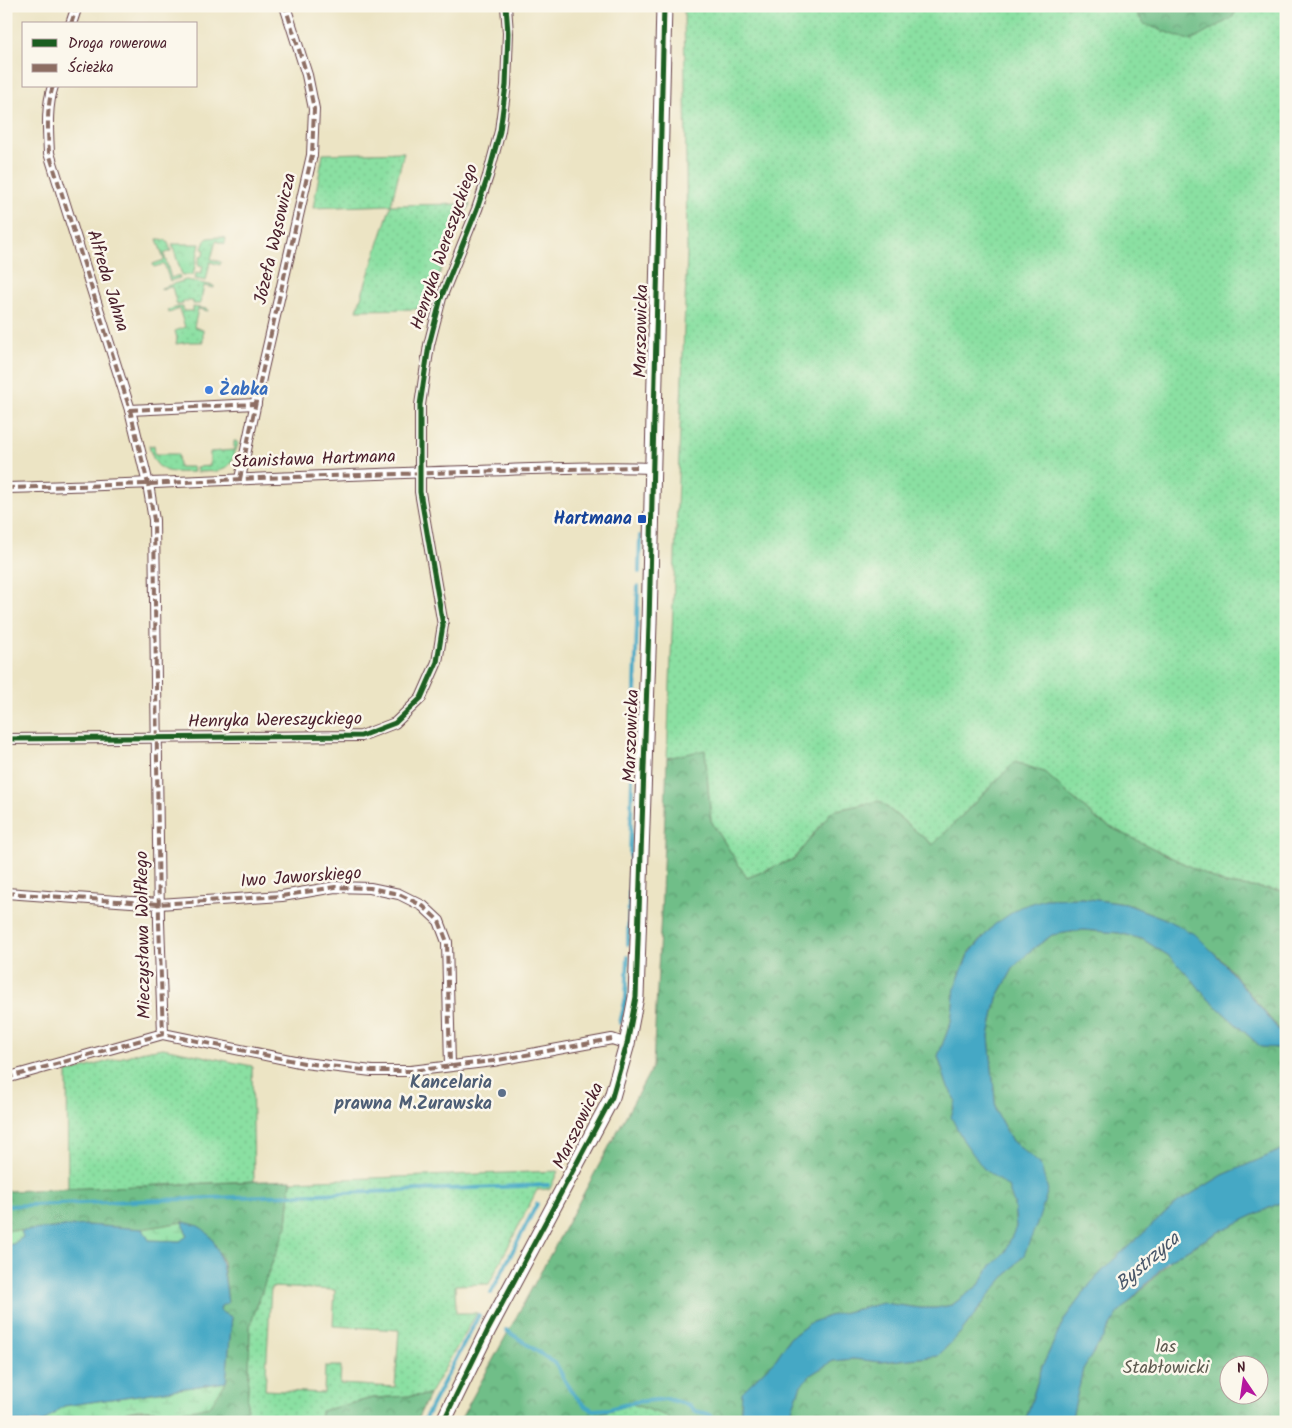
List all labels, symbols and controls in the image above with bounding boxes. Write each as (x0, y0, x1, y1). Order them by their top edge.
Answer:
legend (22, 22, 198, 88)
text: Droga rowerowa (68, 32, 167, 56)
text: Ścieżka (68, 56, 113, 80)
street label: Henryka Wereszyckiego (403, 160, 487, 334)
street label: Józefa Wąsowicza (247, 170, 305, 308)
street label: Alfreda Jahna (78, 226, 136, 336)
street label: Marszowicka (627, 284, 657, 378)
place label: Żabka (219, 376, 268, 405)
marker: Żabka (203, 384, 215, 396)
street label: Stanisława Hartmana (232, 443, 396, 477)
place label: Hartmana (553, 505, 632, 534)
marker: Hartmana (636, 513, 648, 525)
street label: Marszowicka (616, 689, 648, 783)
street label: Henryka Wereszyckiego (188, 705, 362, 737)
street label: Mieczysława Wolfkego (128, 851, 160, 1019)
street label: Iwo Jaworskiego (239, 859, 363, 897)
place label: Kancelaria prawna M.Zurawska (334, 1069, 492, 1119)
street label: Marszowicka (545, 1078, 613, 1174)
marker: Kancelaria prawna M.Zurawska (496, 1087, 508, 1099)
water label: Bystrzyca (1109, 1225, 1188, 1299)
park label: las Stabłowicki (1123, 1333, 1210, 1383)
north arrow (1220, 1356, 1270, 1406)
text: N (1235, 1357, 1248, 1380)

